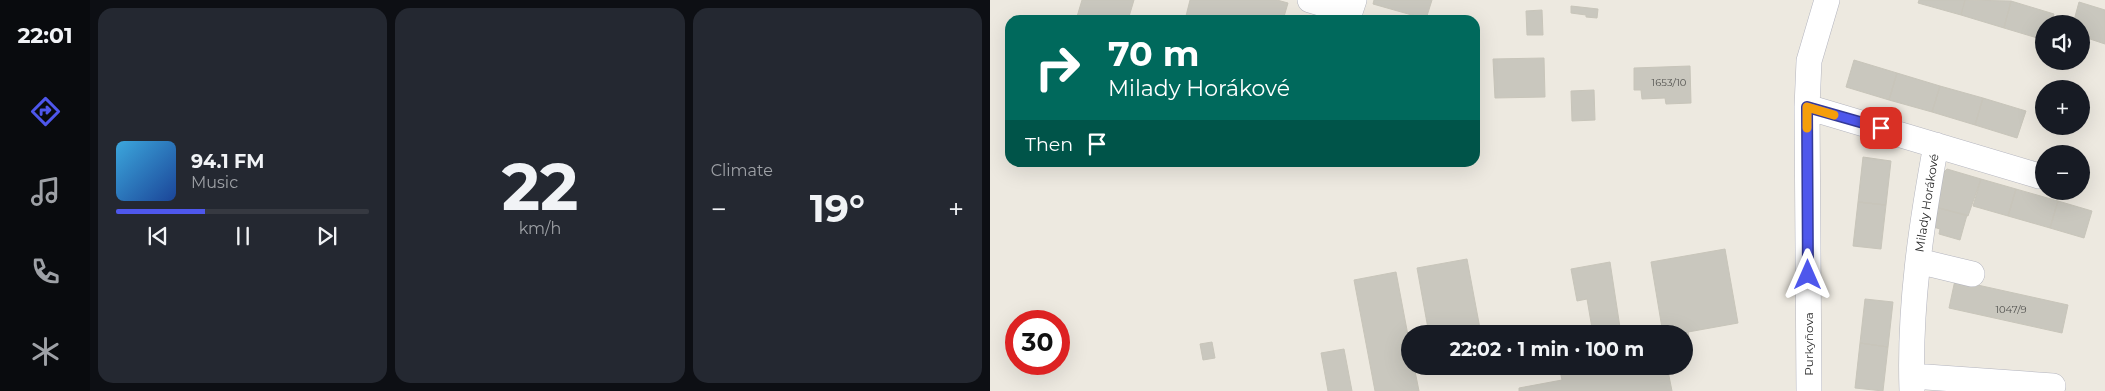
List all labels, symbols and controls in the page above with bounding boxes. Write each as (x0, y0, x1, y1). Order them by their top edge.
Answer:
map controls (2035, 15, 2090, 200)
button: sound (2035, 15, 2090, 70)
text: 22:01 (17, 22, 73, 49)
text: 70 m (1108, 32, 1199, 75)
icon: right (1025, 35, 1090, 100)
text: Milady Horákové (1108, 75, 1290, 102)
house number: 1653/10 (1652, 76, 1687, 89)
button: + (2035, 80, 2090, 135)
icon: directions (28, 94, 63, 129)
pin (1860, 107, 1902, 149)
icon: arrive (1867, 114, 1895, 142)
icon: arrive (1083, 130, 1111, 158)
text: Then (1025, 133, 1073, 156)
button: − (2035, 145, 2090, 200)
text: 22 (502, 147, 578, 226)
text: 94.1 FM (191, 150, 264, 173)
street label: Milady Horákové (1911, 153, 1942, 253)
text: Climate (711, 161, 773, 180)
text: Music (191, 173, 238, 192)
icon: music (28, 174, 63, 209)
text: 19° (810, 185, 865, 232)
text: − (711, 192, 727, 226)
text: + (948, 192, 964, 226)
text: km/h (519, 219, 561, 238)
icon: previous (144, 222, 172, 250)
icon: pause (229, 222, 257, 250)
icon: next (313, 222, 341, 250)
position arrow (1781, 248, 1833, 300)
icon: phone (28, 254, 63, 289)
house number: 1047/9 (1995, 303, 2027, 316)
speed limit sign: 30 (1005, 310, 1070, 375)
street label: Purkyňova (1801, 312, 1816, 376)
icon: climate (28, 334, 63, 369)
text: 22:02 · 1 min · 100 m (1450, 338, 1644, 361)

